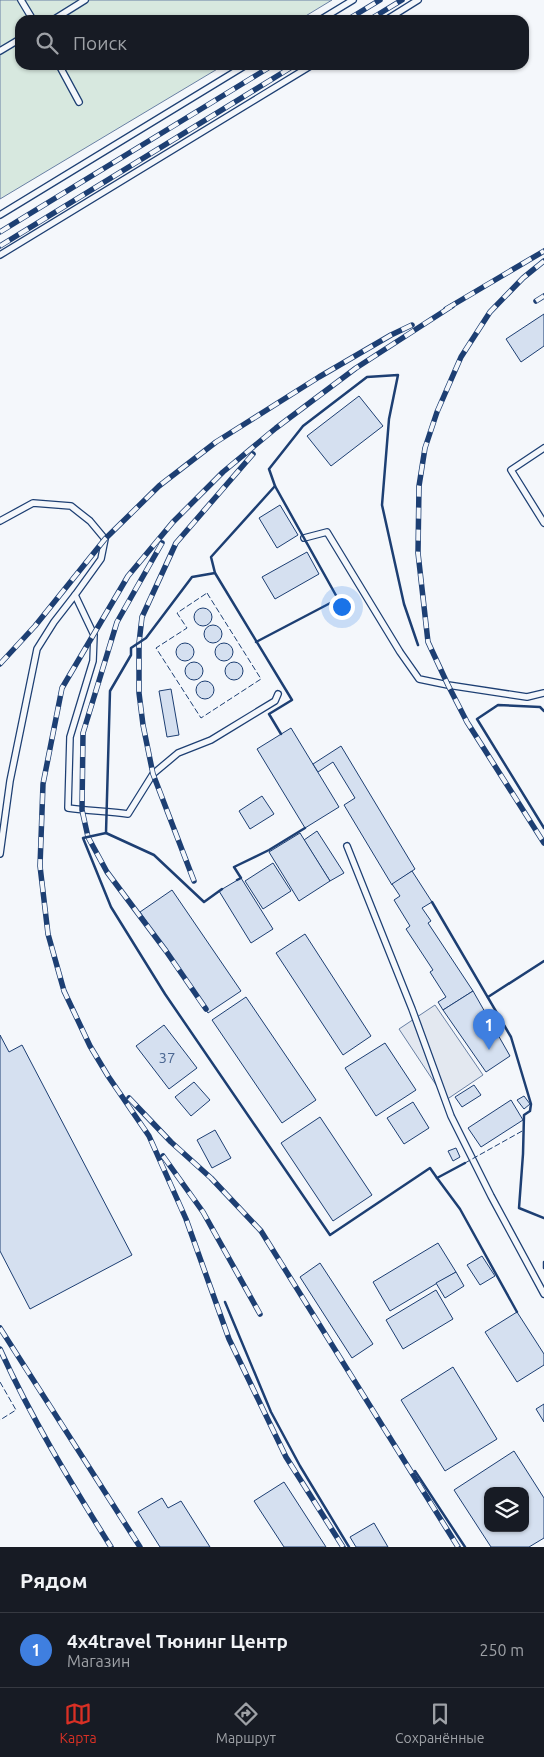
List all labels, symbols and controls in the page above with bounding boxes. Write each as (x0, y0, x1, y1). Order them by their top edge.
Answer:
search box (15, 15, 529, 70)
icon: search (33, 29, 61, 57)
text: Поиск (73, 32, 127, 54)
your location (329, 594, 355, 620)
pin: 1 (473, 1009, 505, 1050)
house number: 37 (159, 1049, 175, 1066)
map controls (484, 1487, 529, 1532)
button: layers (484, 1487, 529, 1532)
text: Рядом (20, 1568, 88, 1592)
text: 4x4travel Тюнинг Центр (67, 1630, 288, 1652)
text: 1 (31, 1641, 41, 1659)
text: 250 m (479, 1641, 524, 1659)
text: Магазин (67, 1652, 130, 1670)
tab: Карта (59, 1700, 97, 1746)
tab: Маршрут (216, 1700, 276, 1746)
tab: Сохранённые (395, 1700, 485, 1746)

